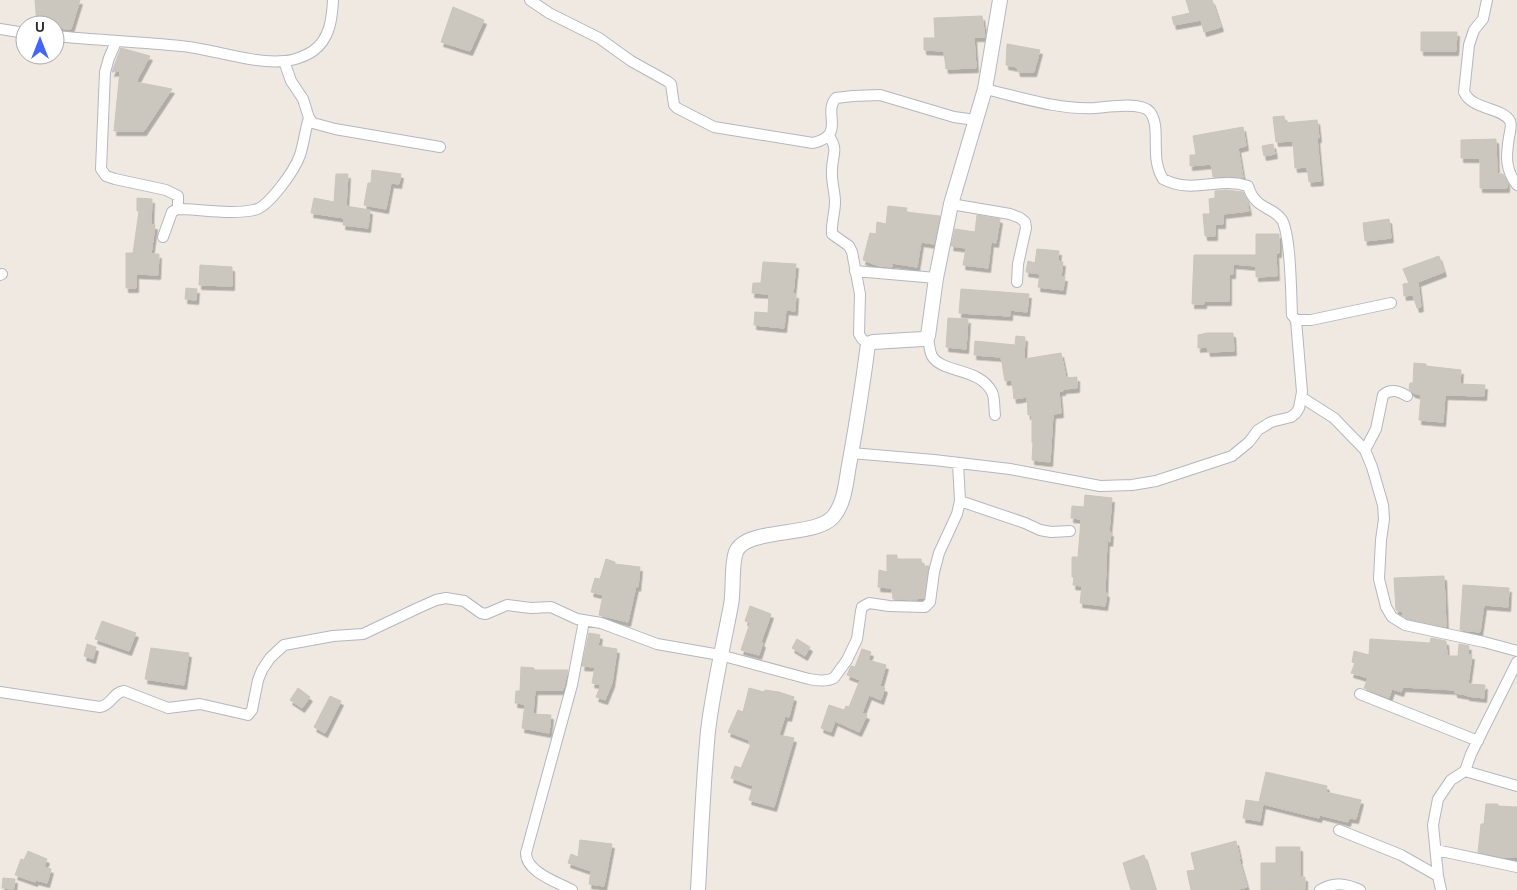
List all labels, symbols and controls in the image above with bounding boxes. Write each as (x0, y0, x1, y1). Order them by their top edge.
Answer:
north arrow (15, 15, 65, 65)
text: U (35, 19, 45, 36)

